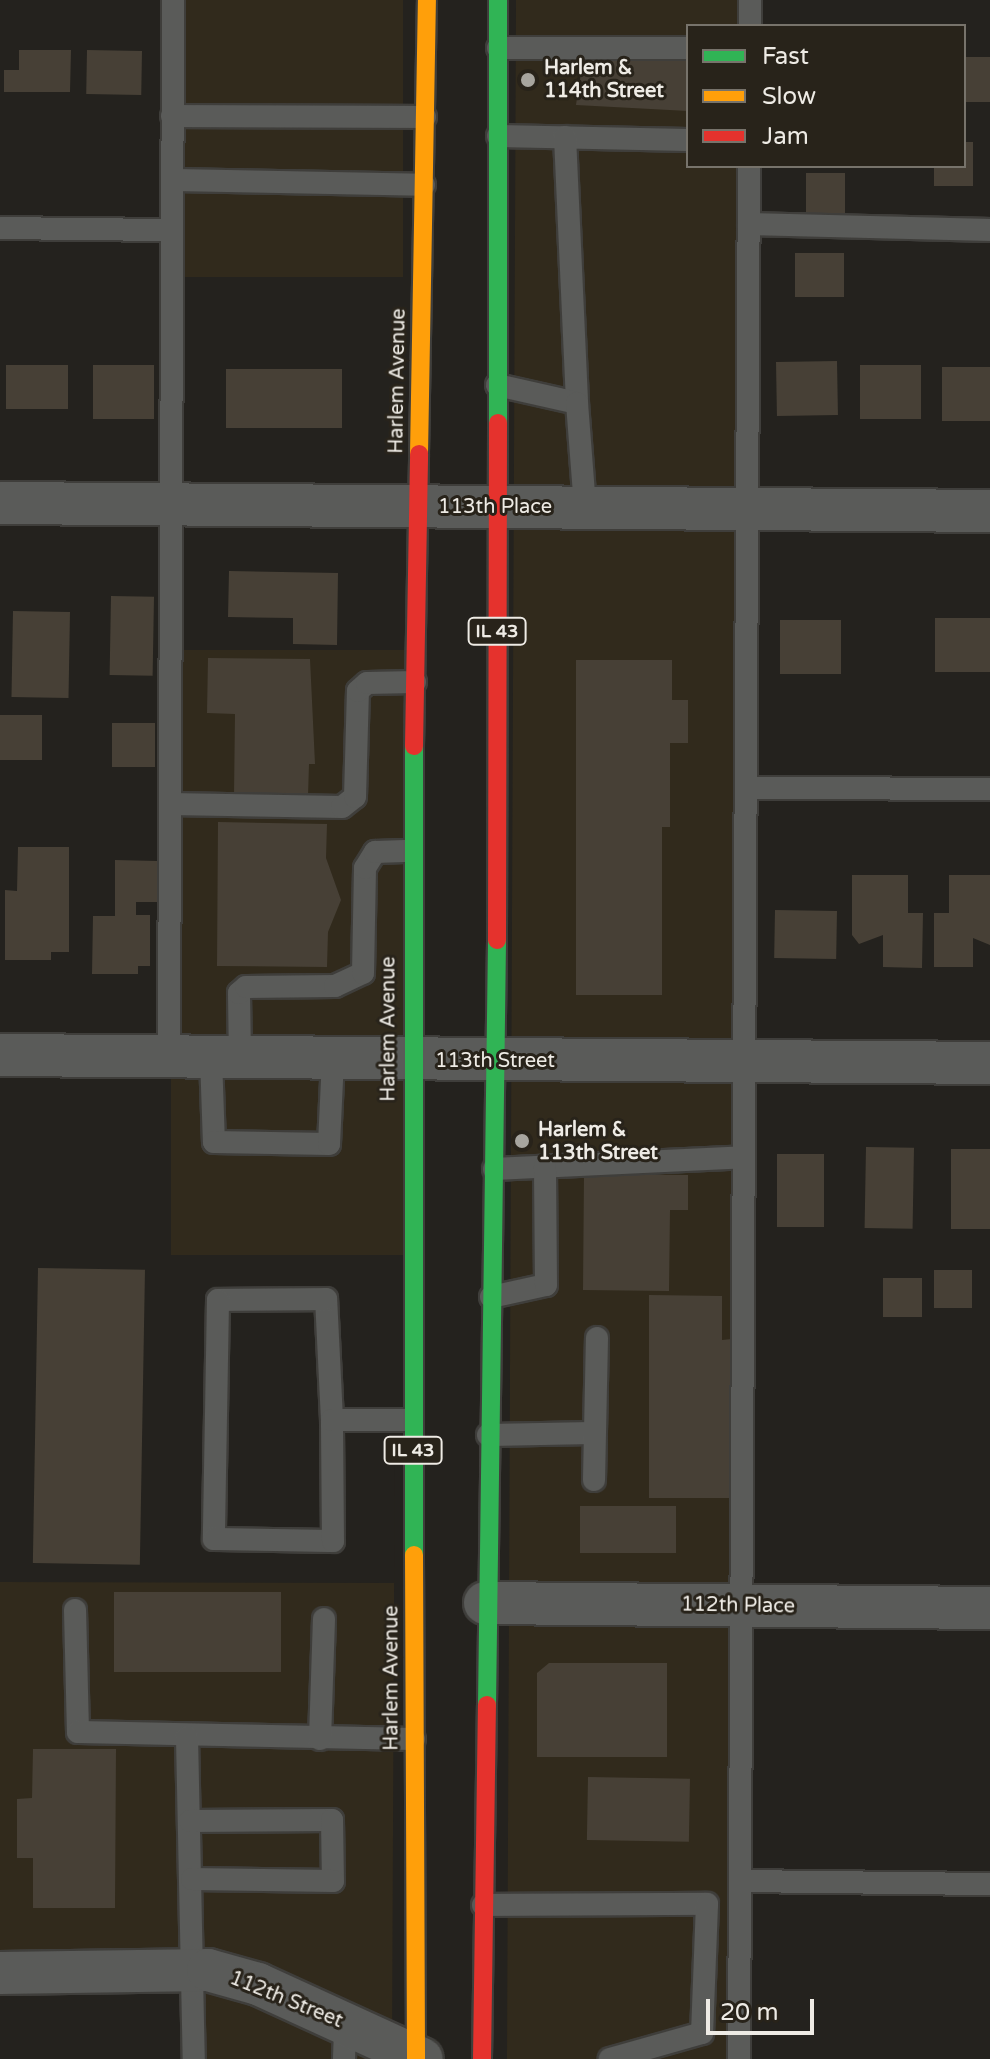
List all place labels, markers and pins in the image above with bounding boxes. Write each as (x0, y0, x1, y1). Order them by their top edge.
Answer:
place label: Harlem & 114th Street (544, 56, 664, 103)
marker: Harlem & 114th Street (519, 71, 537, 89)
place label: Harlem & 113th Street (538, 1118, 658, 1165)
marker: Harlem & 113th Street (513, 1132, 531, 1150)

